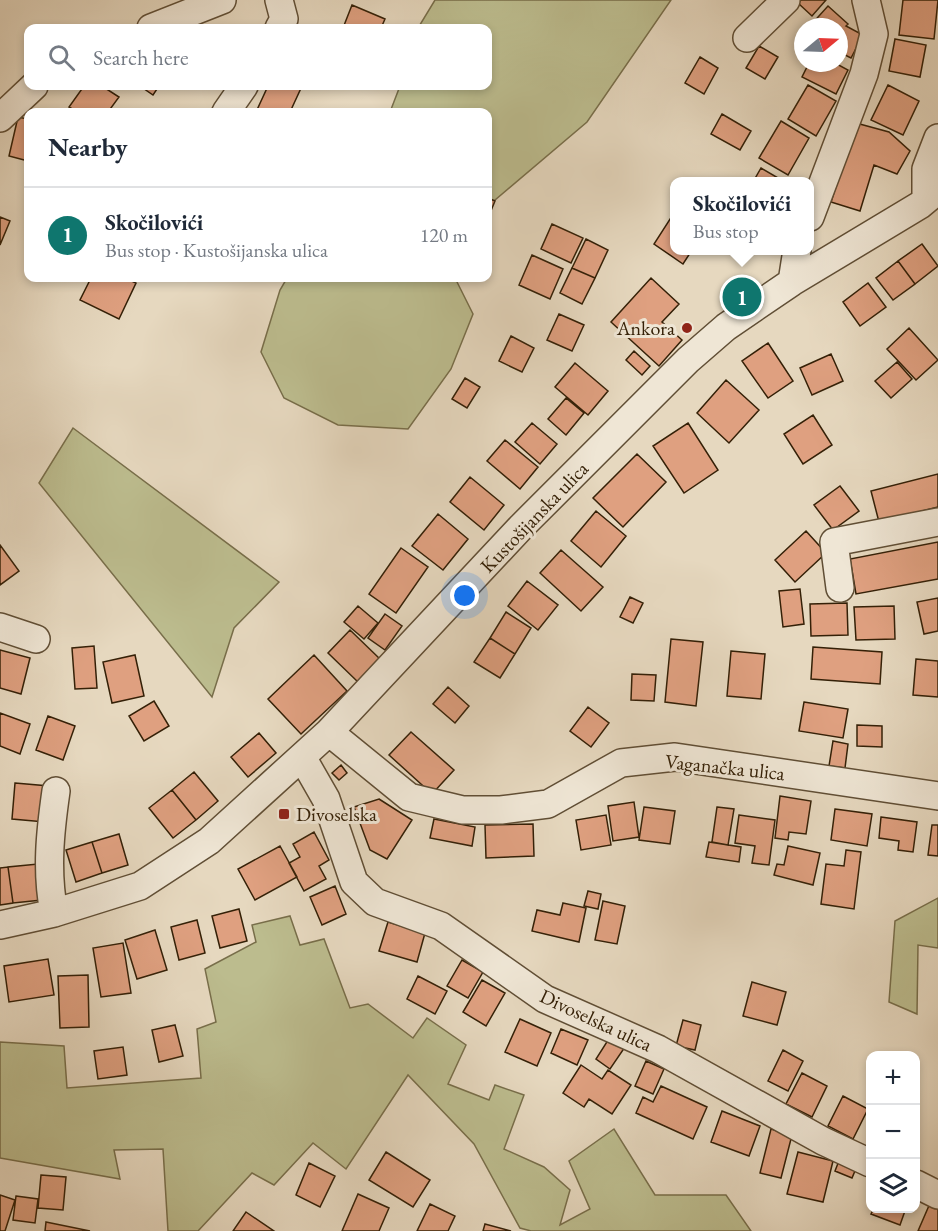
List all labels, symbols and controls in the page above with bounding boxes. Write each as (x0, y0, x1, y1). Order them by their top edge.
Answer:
north arrow (794, 18, 848, 72)
search box (24, 24, 492, 90)
icon: search (45, 41, 78, 74)
text: Search here (93, 43, 188, 72)
text: Nearby (48, 130, 128, 164)
popup (670, 177, 814, 255)
text: Skočilovići (693, 189, 791, 218)
text: Skočilovići (105, 208, 203, 237)
text: Bus stop (693, 218, 759, 244)
text: 1 (62, 222, 73, 248)
text: 120 m (420, 222, 468, 248)
text: Bus stop · Kustošijanska ulica (105, 237, 328, 263)
pin: 1 (722, 274, 762, 320)
place label: Ankora (616, 315, 675, 341)
marker: Ankora (680, 321, 694, 335)
street label: Kustošijanska ulica (474, 456, 594, 578)
your location (450, 581, 479, 610)
street label: Vaganačka ulica (664, 748, 786, 786)
place label: Divoselska (296, 801, 377, 827)
marker: Divoselska (277, 807, 291, 821)
street label: Divoselska ulica (536, 983, 656, 1057)
map controls (866, 1051, 920, 1213)
button: + (866, 1051, 920, 1105)
button: − (866, 1105, 920, 1159)
button: layers (866, 1159, 920, 1213)

